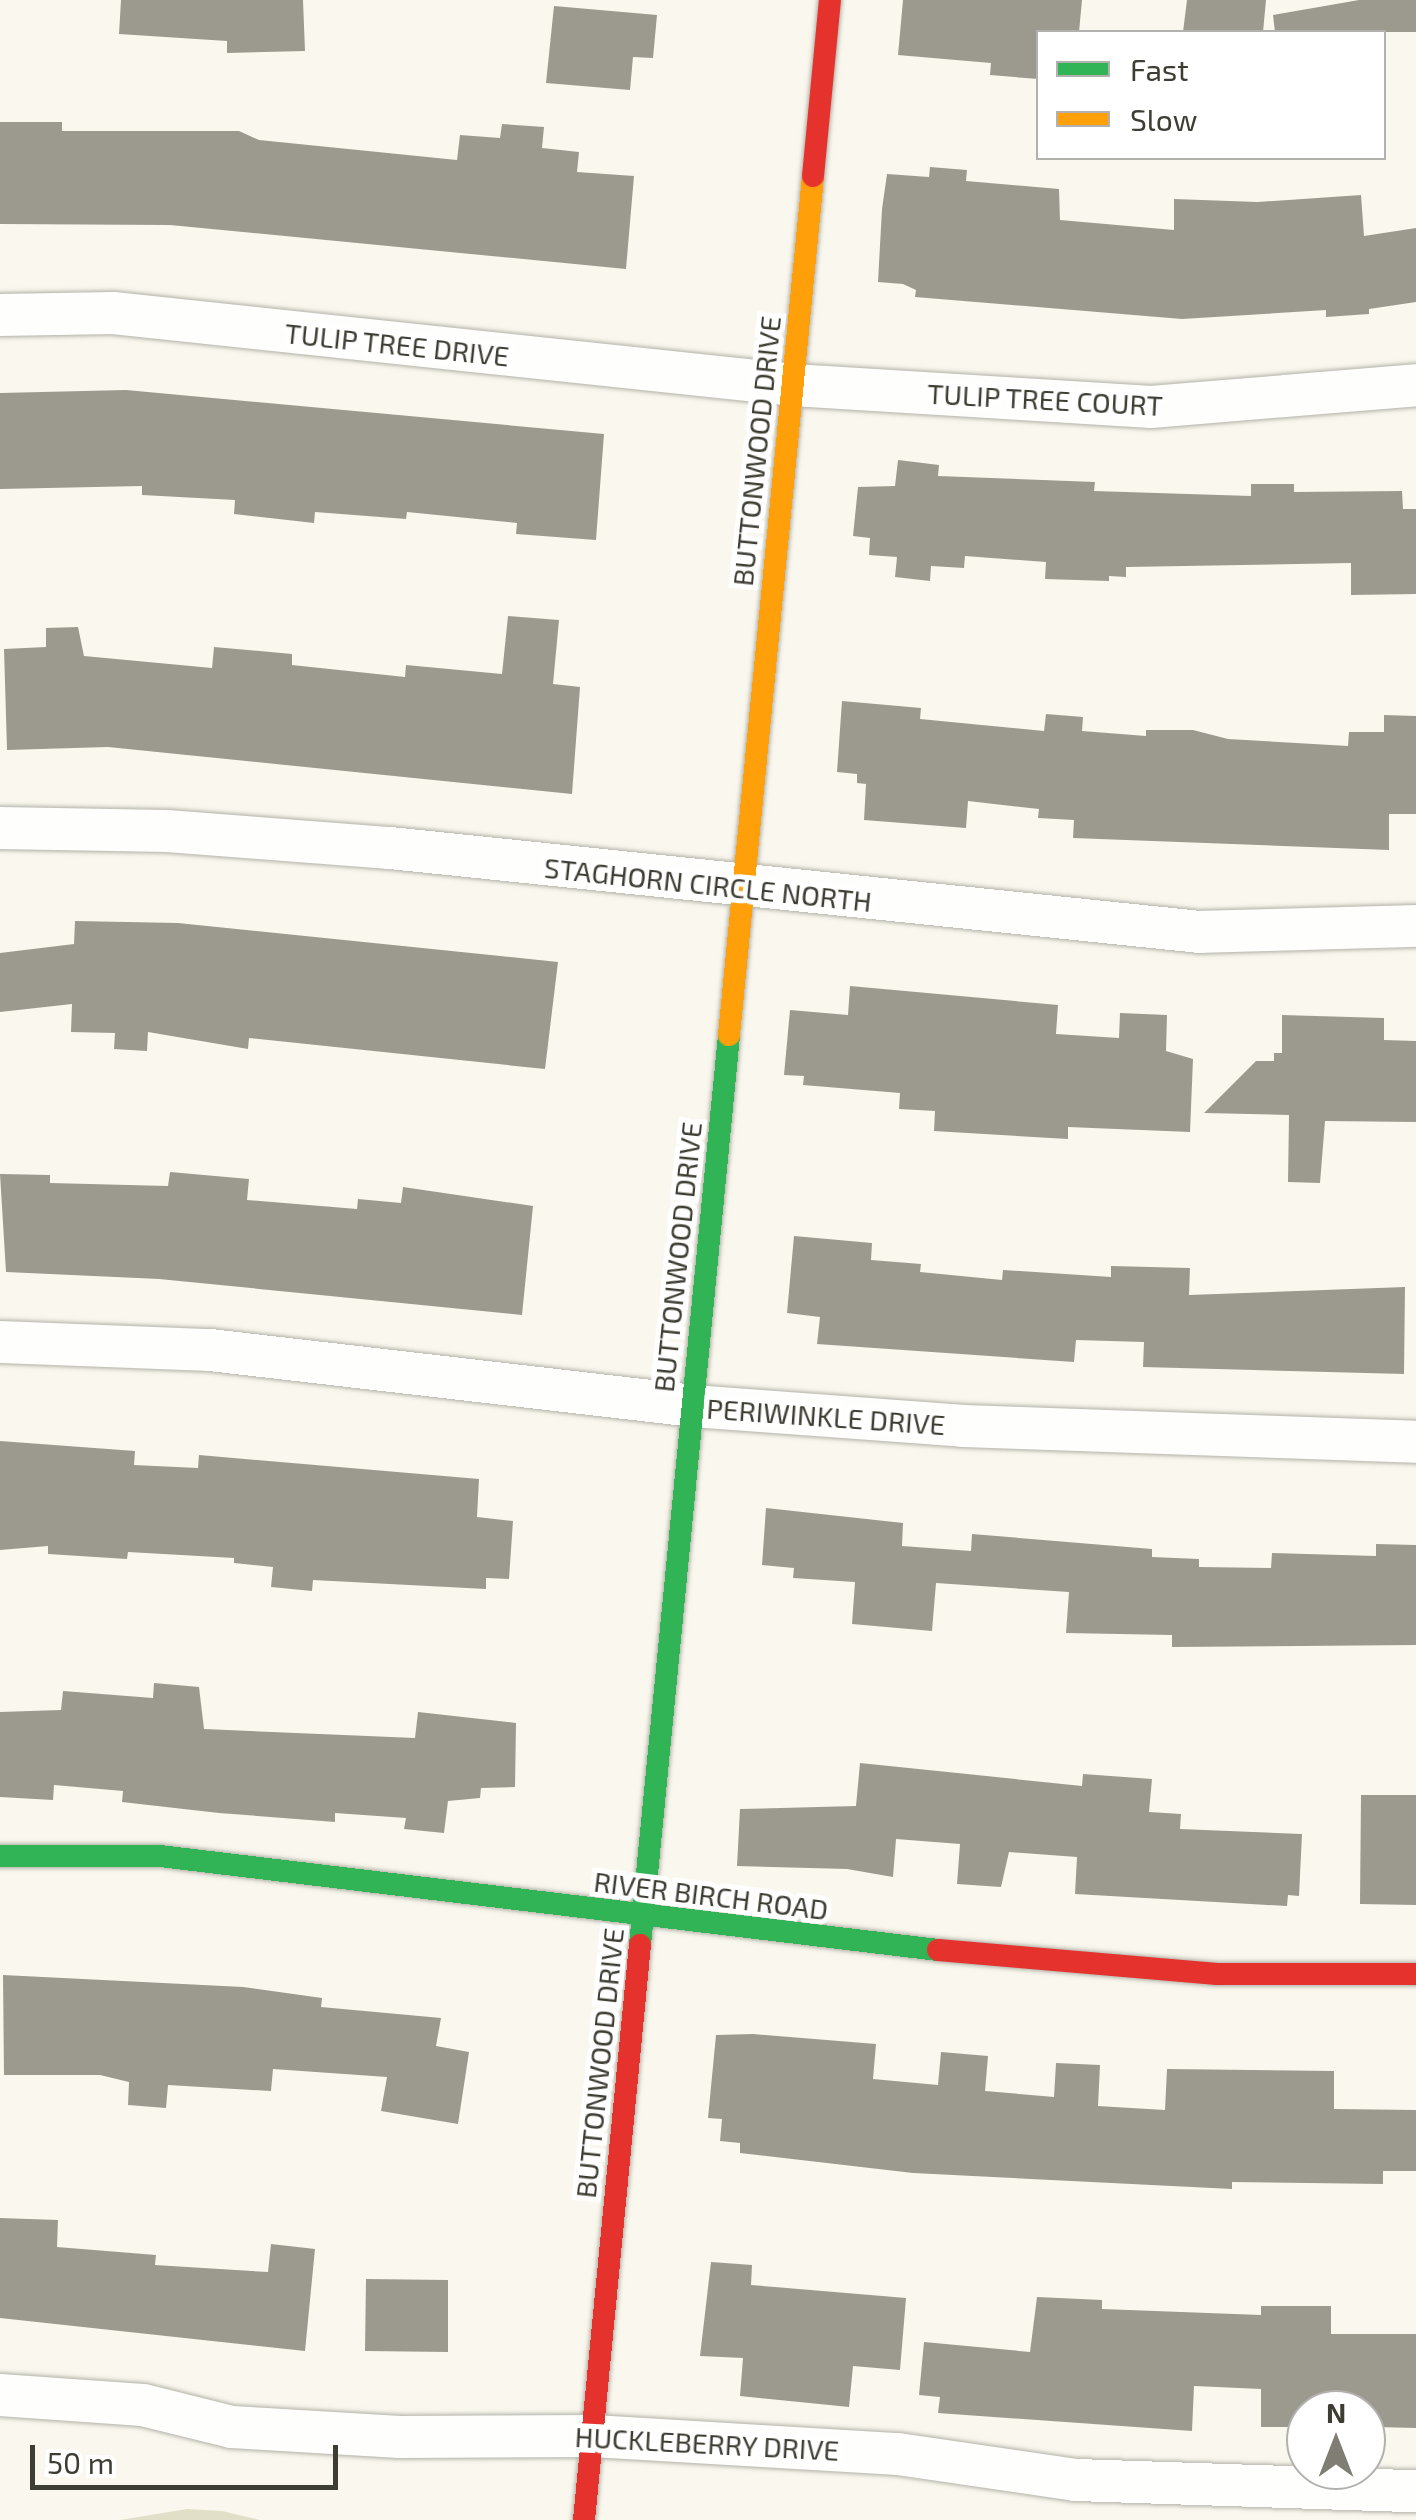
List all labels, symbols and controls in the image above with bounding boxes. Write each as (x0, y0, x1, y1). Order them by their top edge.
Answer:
legend (1036, 30, 1386, 160)
text: Fast (1130, 51, 1189, 87)
text: Slow (1130, 101, 1197, 137)
street label: BUTTONWOOD DRIVE (725, 314, 787, 588)
street label: TULIP TREE DRIVE (283, 315, 511, 373)
street label: TULIP TREE COURT (926, 376, 1164, 422)
street label: STAGHORN CIRCLE NORTH (543, 850, 873, 918)
street label: BUTTONWOOD DRIVE (646, 1120, 708, 1394)
street label: PERIWINKLE DRIVE (705, 1391, 947, 1441)
street label: RIVER BIRCH ROAD (592, 1864, 830, 1926)
street label: BUTTONWOOD DRIVE (568, 1926, 630, 2200)
north arrow (1286, 2390, 1386, 2490)
text: N (1326, 2395, 1346, 2429)
street label: HUCKLEBERRY DRIVE (574, 2419, 840, 2467)
scale bar (35, 2425, 342, 2487)
text: 50 m (47, 2444, 114, 2480)

